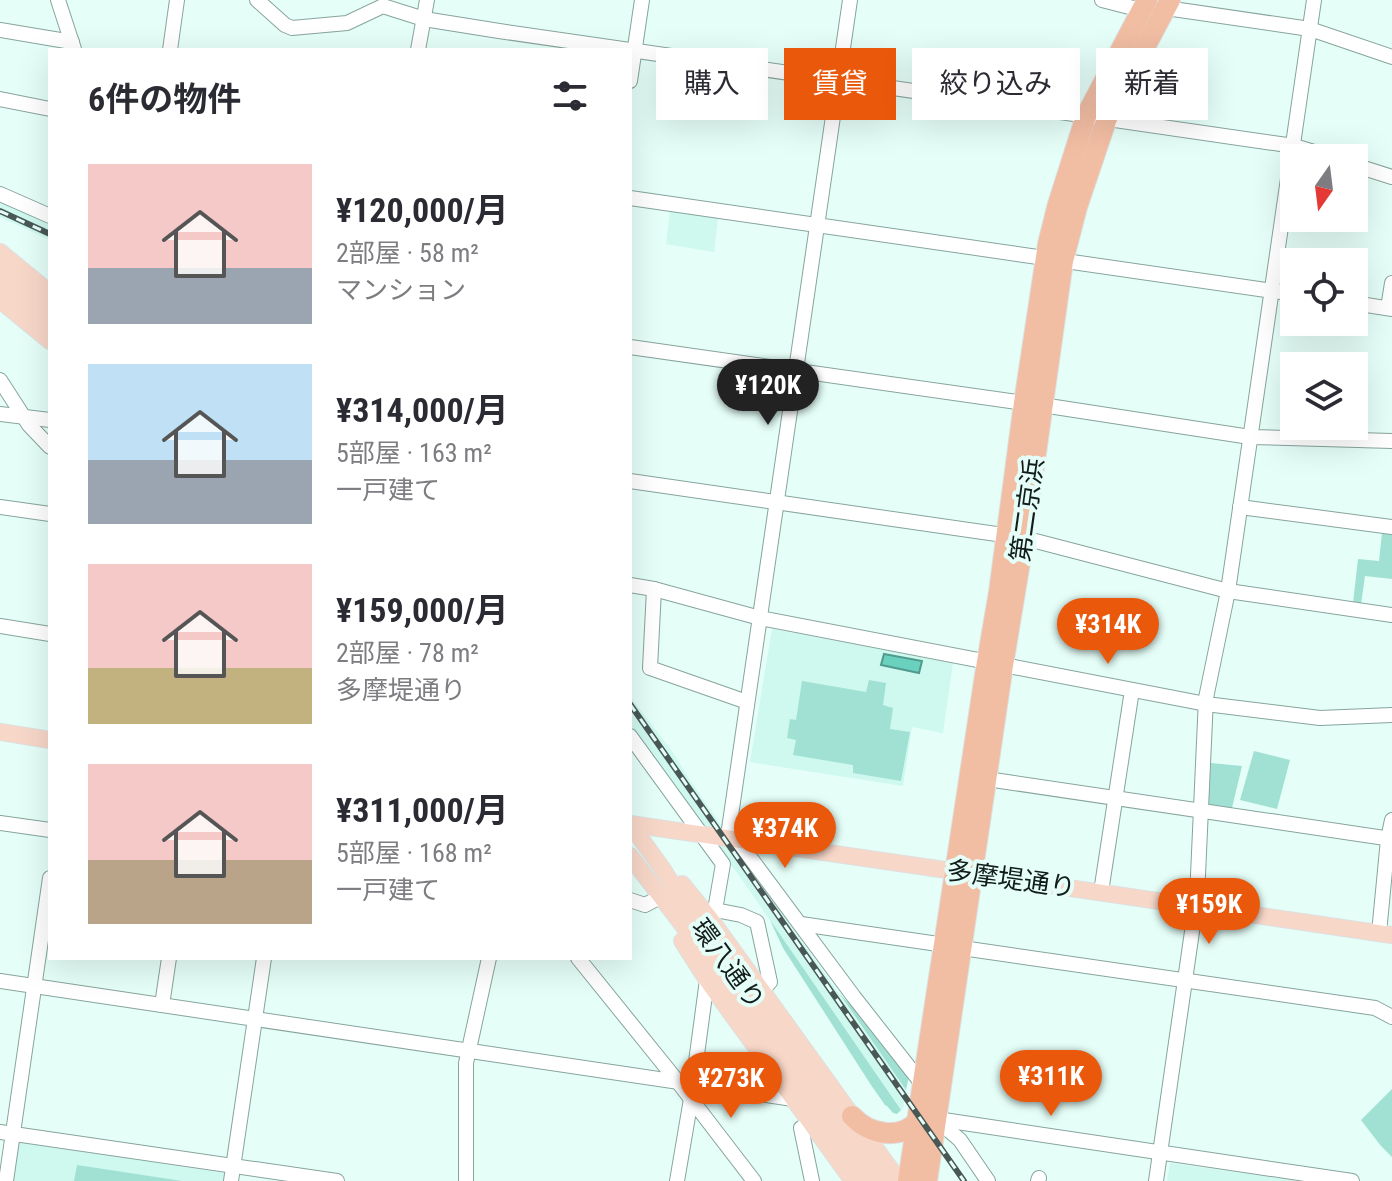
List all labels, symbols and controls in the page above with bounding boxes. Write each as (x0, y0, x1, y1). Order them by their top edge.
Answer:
chip: 購入 (656, 48, 768, 120)
chip: 賃貸 (784, 48, 896, 120)
chip: 絞り込み (912, 48, 1080, 120)
chip: 新着 (1096, 48, 1208, 120)
icon: filters (548, 74, 592, 118)
text: 6件の物件 (88, 79, 241, 119)
north arrow (1280, 144, 1368, 232)
map controls (1280, 144, 1368, 440)
text: ¥120,000/月 (336, 190, 509, 230)
icon: home (152, 196, 248, 292)
text: 2部屋 · 58 m² (336, 238, 479, 268)
button: locate (1280, 248, 1368, 336)
text: マンション (336, 275, 466, 305)
button: layers (1280, 352, 1368, 440)
pin: ¥120K (712, 359, 824, 427)
text: ¥120K (735, 370, 801, 400)
text: ¥314,000/月 (336, 390, 509, 430)
icon: home (152, 396, 248, 492)
text: 5部屋 · 163 m² (336, 438, 492, 468)
street label: 第二京浜 (1005, 456, 1049, 564)
text: 一戸建て (336, 475, 440, 505)
text: ¥159,000/月 (336, 590, 509, 630)
icon: home (152, 596, 248, 692)
pin: ¥314K (1052, 598, 1164, 666)
text: ¥314K (1075, 609, 1141, 639)
text: 2部屋 · 78 m² (336, 638, 479, 668)
text: 多摩堤通り (336, 675, 466, 705)
text: ¥311,000/月 (336, 790, 509, 830)
icon: home (152, 796, 248, 892)
pin: ¥374K (729, 802, 841, 870)
text: ¥374K (752, 813, 818, 843)
text: 5部屋 · 168 m² (336, 838, 492, 868)
street label: 多摩堤通り (945, 855, 1077, 903)
text: 一戸建て (336, 875, 440, 905)
pin: ¥159K (1153, 878, 1265, 946)
text: ¥159K (1176, 889, 1242, 919)
street label: 環八通り (685, 913, 771, 1015)
pin: ¥311K (995, 1050, 1107, 1118)
pin: ¥273K (675, 1052, 787, 1120)
text: ¥311K (1018, 1061, 1084, 1091)
text: ¥273K (698, 1063, 764, 1093)

